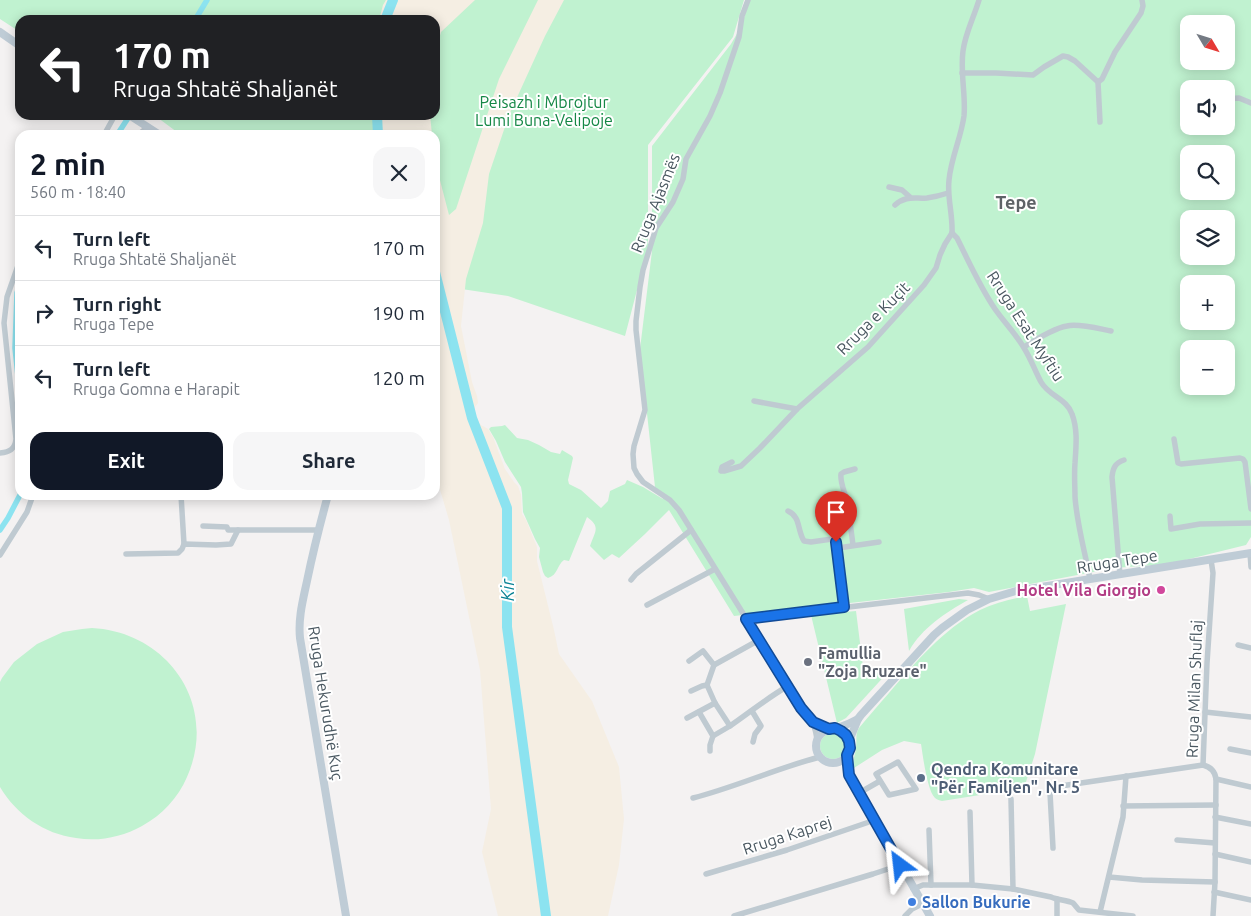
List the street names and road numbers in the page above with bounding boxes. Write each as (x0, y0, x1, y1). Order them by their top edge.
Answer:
street label: Rruga Ajasmës (627, 151, 683, 255)
street label: Rruga Esat Myftiu (984, 268, 1068, 384)
street label: Rruga e Kuçit (833, 277, 914, 358)
street label: Rruga Tepe (1075, 546, 1159, 576)
street label: Rruga Milan Shuflaj (1183, 620, 1205, 758)
street label: Rruga Hekurudhë Kuç (305, 625, 347, 782)
street label: Rruga Kaprej (740, 812, 834, 858)

